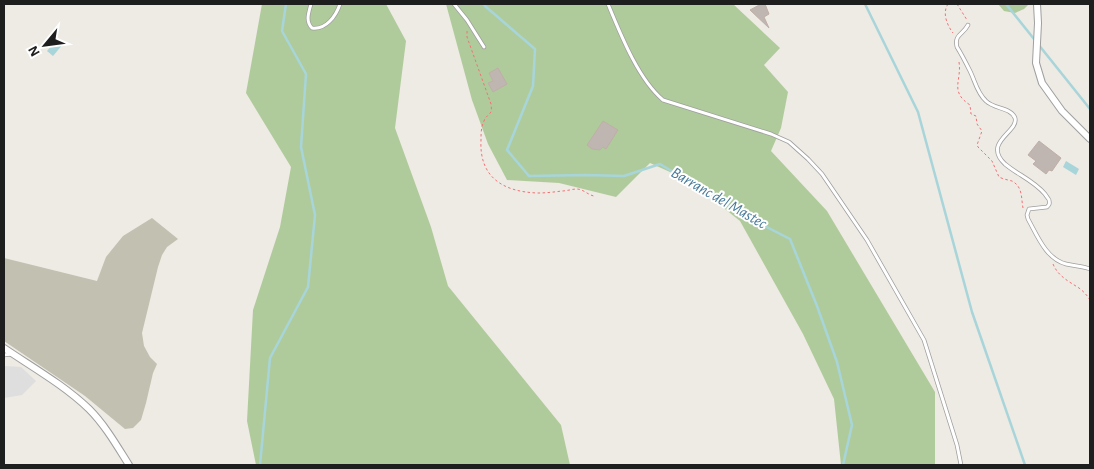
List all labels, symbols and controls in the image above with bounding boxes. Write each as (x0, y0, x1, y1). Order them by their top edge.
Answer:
north arrow (20, 20, 70, 70)
text: N (26, 43, 43, 58)
water label: Barranc del Mastec (668, 164, 770, 232)

